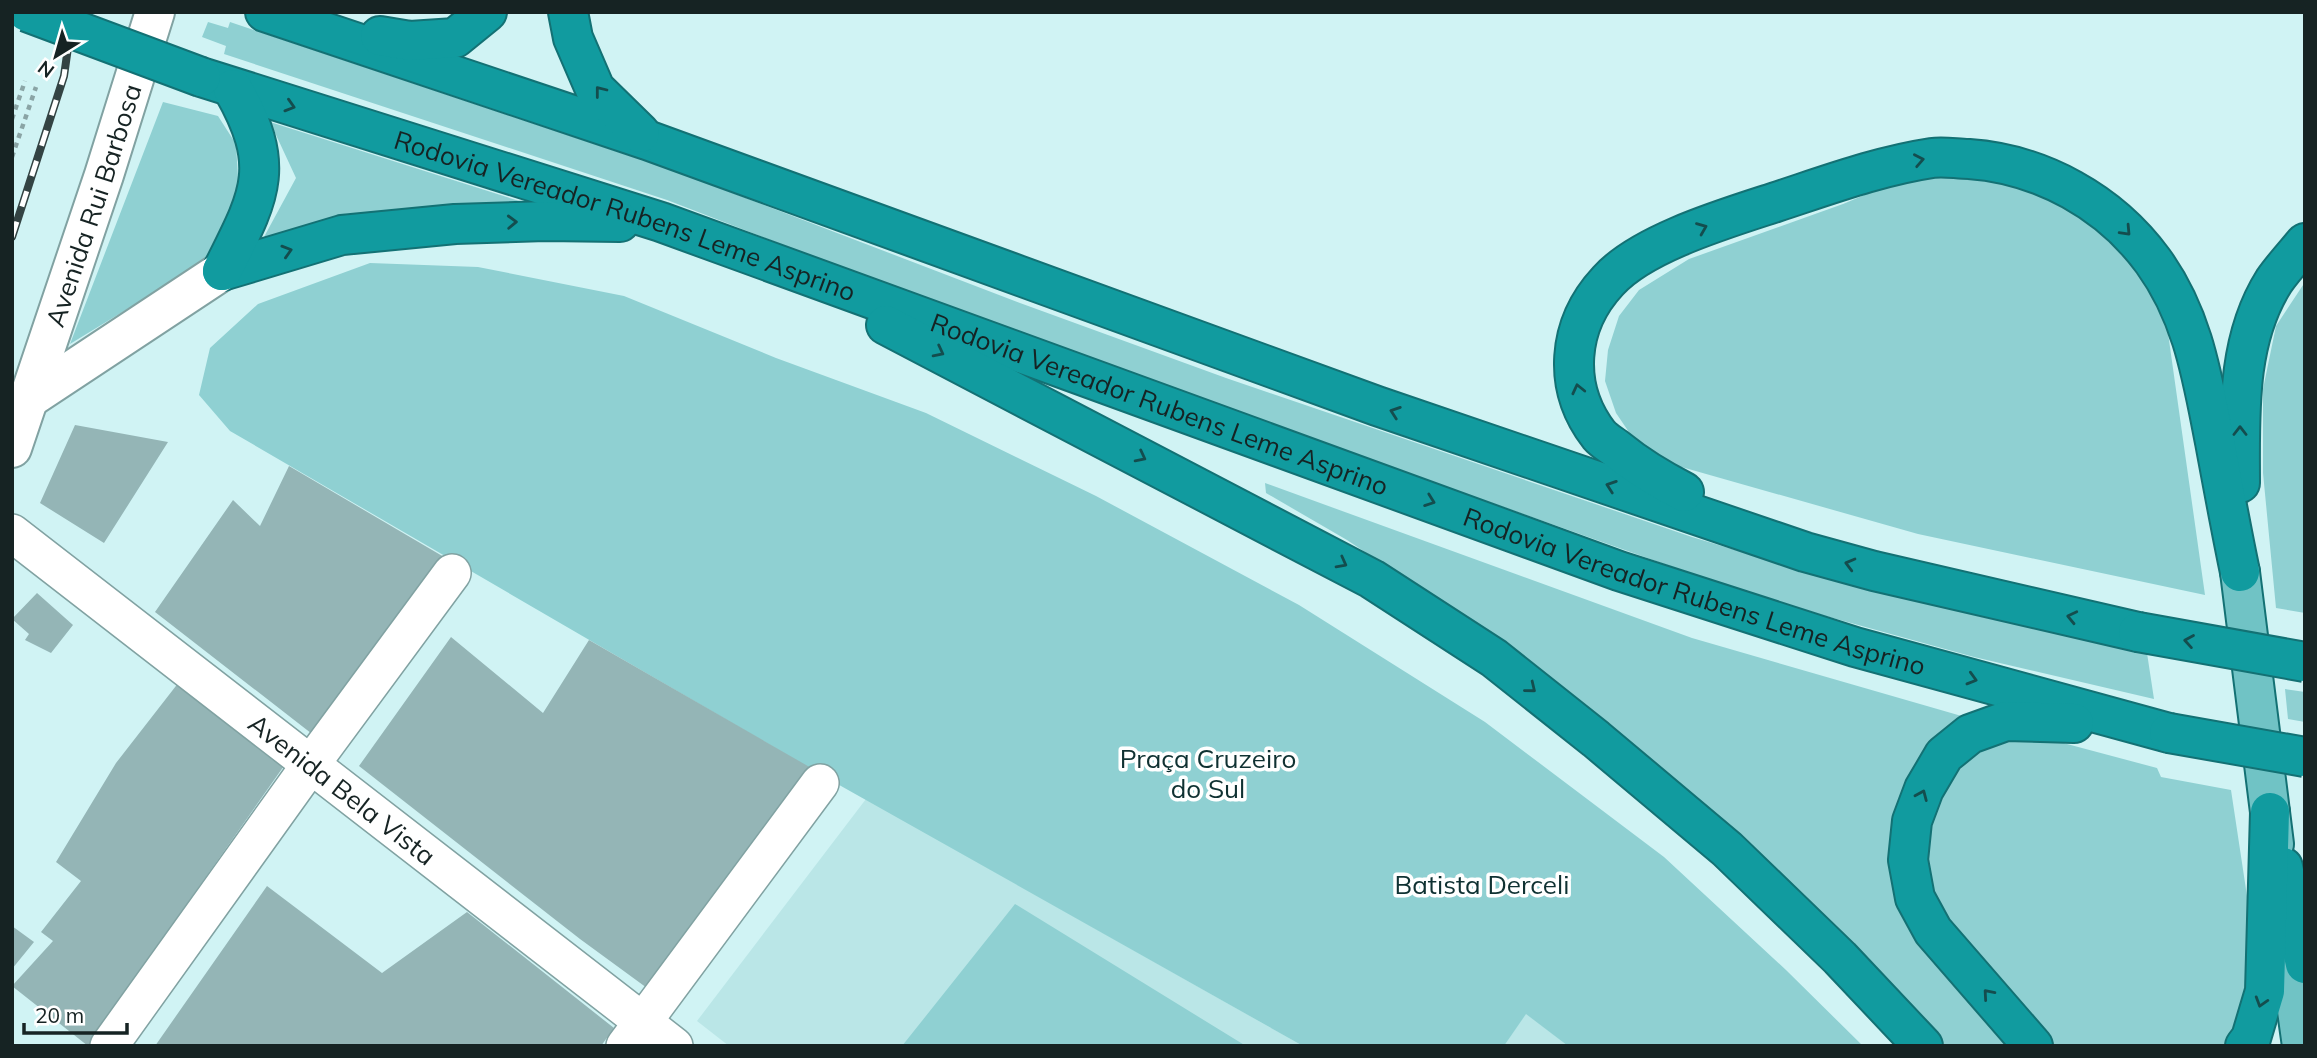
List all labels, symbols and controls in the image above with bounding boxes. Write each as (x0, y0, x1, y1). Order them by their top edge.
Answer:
north arrow (21, 21, 91, 91)
text: N (33, 56, 59, 83)
street label: Avenida Rui Barbosa (38, 80, 148, 331)
one-way arrow (595, 86, 608, 98)
one-way arrow (283, 98, 295, 113)
street label: Rodovia Vereador Rubens Leme Asprino (390, 122, 860, 308)
one-way arrow (1913, 154, 1925, 169)
one-way arrow (506, 214, 517, 229)
one-way arrow (1695, 222, 1707, 236)
one-way arrow (2118, 223, 2130, 236)
one-way arrow (281, 245, 293, 260)
street label: Rodovia Vereador Rubens Leme Asprino (926, 305, 1393, 502)
one-way arrow (932, 344, 944, 357)
one-way arrow (1572, 384, 1586, 396)
one-way arrow (1390, 406, 1402, 420)
one-way arrow (2232, 425, 2248, 435)
one-way arrow (1134, 448, 1146, 462)
one-way arrow (1605, 480, 1617, 494)
one-way arrow (1424, 493, 1436, 507)
street label: Rodovia Vereador Rubens Leme Asprino (1459, 499, 1929, 682)
one-way arrow (1335, 554, 1347, 568)
one-way arrow (1844, 558, 1856, 573)
one-way arrow (2066, 610, 2078, 625)
one-way arrow (2183, 634, 2195, 649)
one-way arrow (1966, 671, 1978, 686)
one-way arrow (1524, 680, 1536, 693)
street label: Avenida Bela Vista (242, 706, 443, 872)
park label: Praça Cruzeiro do Sul (1120, 742, 1296, 805)
one-way arrow (1914, 789, 1928, 801)
park label: Batista Derceli (1395, 868, 1569, 901)
one-way arrow (1984, 990, 1996, 1003)
scale bar (24, 992, 128, 1036)
one-way arrow (2255, 996, 2270, 1008)
text: 20 m (35, 1002, 84, 1028)

